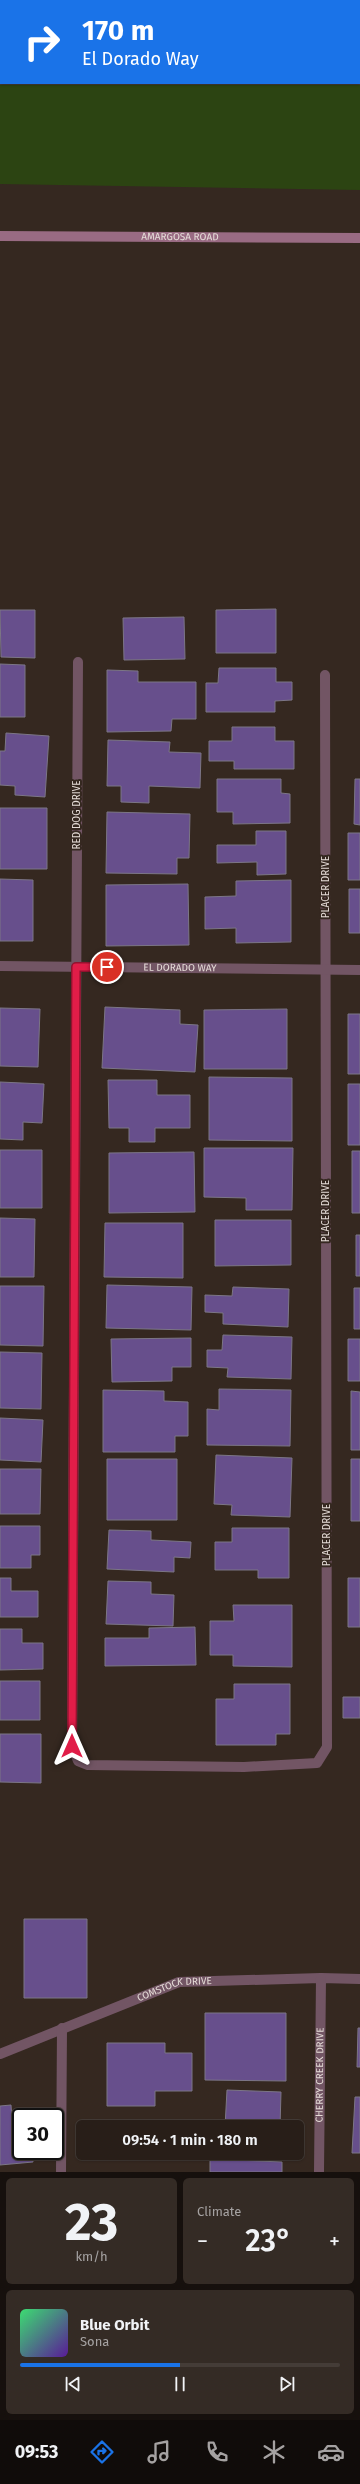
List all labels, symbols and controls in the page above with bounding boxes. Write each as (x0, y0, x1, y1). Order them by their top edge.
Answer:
text: 170 m (82, 14, 154, 47)
icon: right (16, 16, 68, 68)
text: El Dorado Way (82, 48, 199, 70)
street label: AMARGOSA ROAD (141, 231, 219, 243)
street label: RED DOG DRIVE (71, 780, 83, 850)
street label: PLACER DRIVE (320, 856, 332, 918)
pin (90, 950, 124, 984)
icon: arrive (96, 956, 118, 978)
street label: EL DORADO WAY (143, 962, 217, 974)
street label: PLACER DRIVE (320, 1180, 332, 1242)
street label: PLACER DRIVE (321, 1504, 333, 1566)
position arrow (51, 1725, 93, 1767)
street label: COMSTOCK DRIVE (135, 1975, 212, 2004)
street label: CHERRY CREEK DRIVE (314, 2027, 326, 2123)
speed limit sign: 30 (12, 2108, 64, 2160)
text: 09:54 · 1 min · 180 m (122, 2131, 258, 2149)
text: 23 (65, 2191, 118, 2254)
text: Climate (197, 2204, 241, 2219)
text: 23° (245, 2223, 292, 2259)
text: − (197, 2228, 208, 2255)
text: + (329, 2228, 340, 2255)
text: km/h (75, 2249, 108, 2264)
text: Blue Orbit (80, 2316, 149, 2334)
text: Sona (80, 2334, 109, 2349)
icon: previous (62, 2373, 84, 2395)
icon: pause (169, 2373, 191, 2395)
icon: next (276, 2373, 298, 2395)
icon: directions (88, 2438, 116, 2466)
icon: music (145, 2438, 173, 2466)
icon: phone (203, 2438, 231, 2466)
icon: climate (260, 2438, 288, 2466)
icon: car (317, 2438, 345, 2466)
text: 09:53 (15, 2441, 58, 2463)

